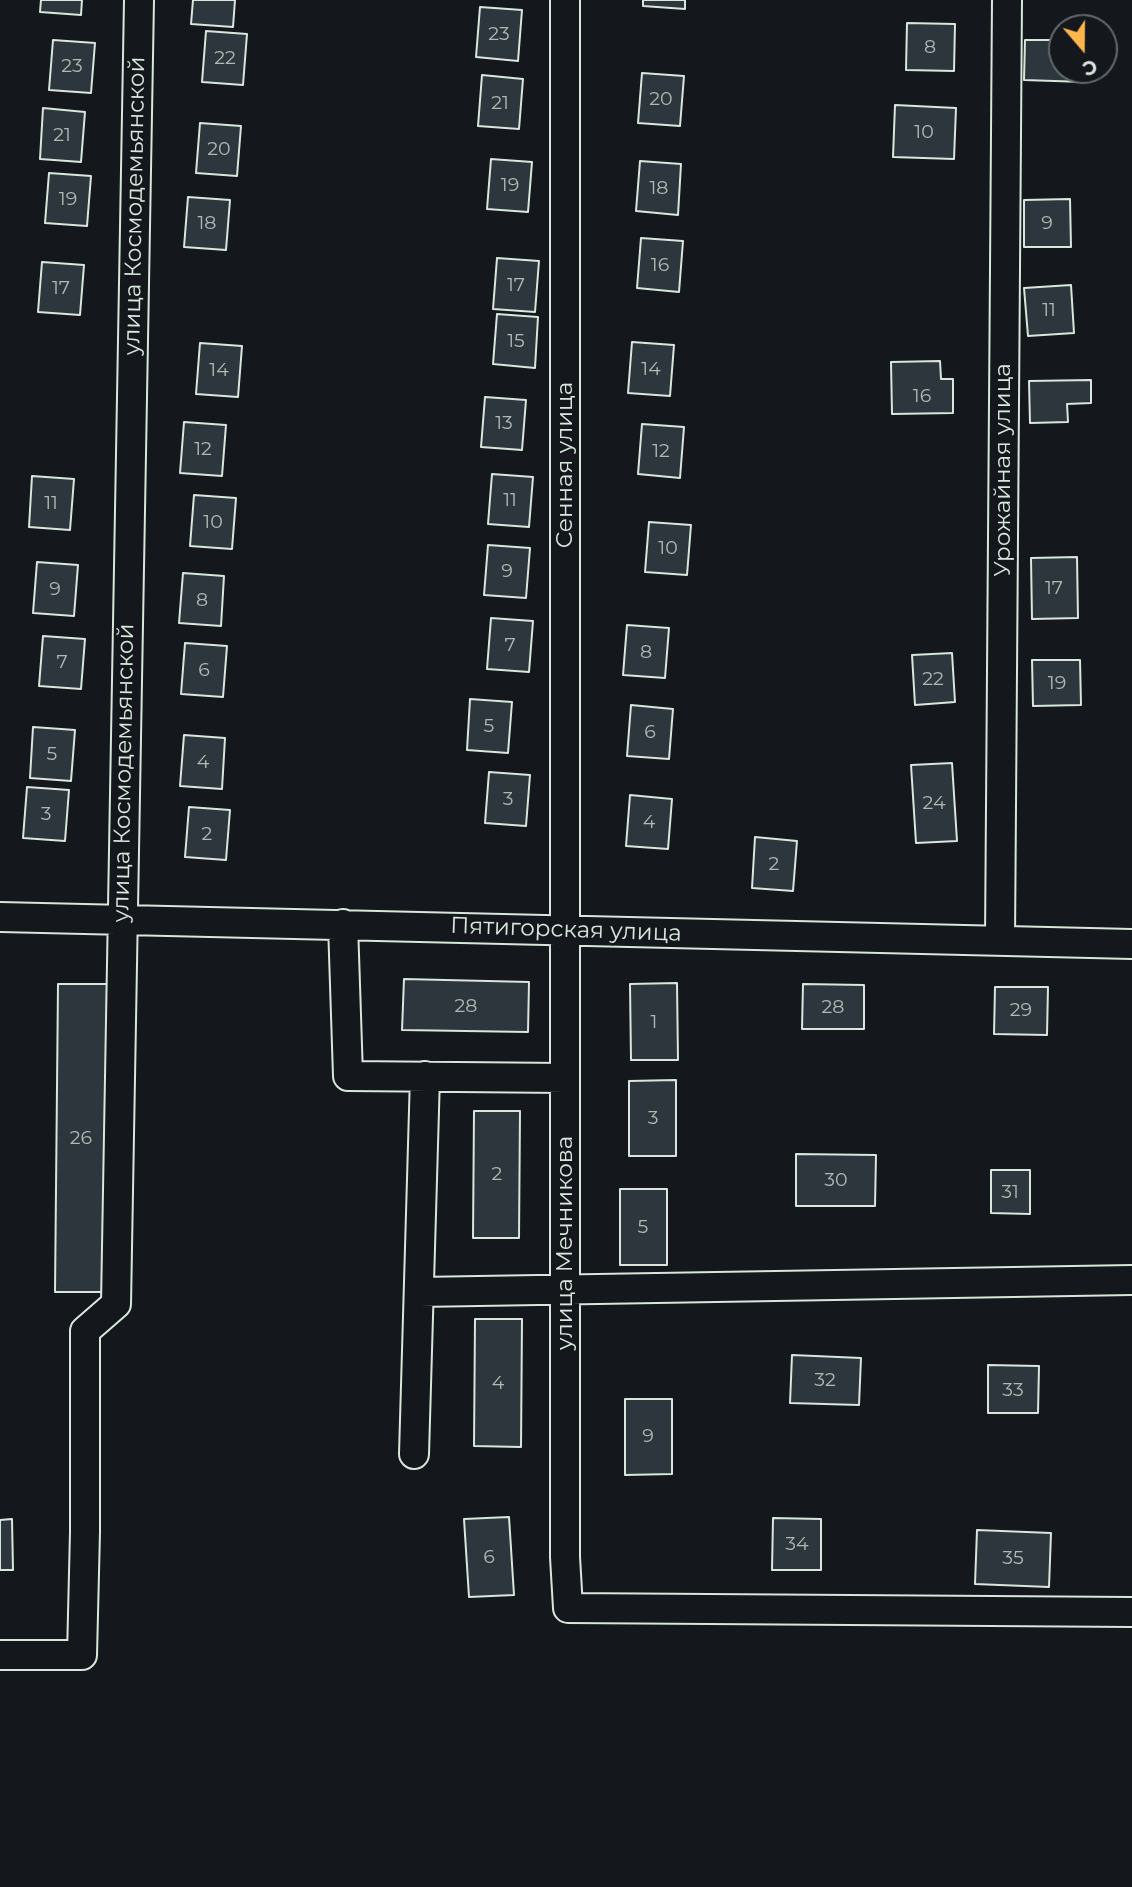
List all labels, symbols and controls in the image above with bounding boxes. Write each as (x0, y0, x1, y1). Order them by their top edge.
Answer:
north arrow (1048, 14, 1118, 84)
house number: 23 (488, 23, 510, 45)
house number: 8 (924, 36, 936, 58)
house number: 22 (214, 47, 236, 69)
text: С (1079, 54, 1100, 80)
house number: 23 (61, 55, 83, 77)
street label: улица Космодемьянской (119, 56, 151, 356)
house number: 20 (649, 88, 673, 110)
house number: 21 (491, 92, 509, 114)
house number: 10 (914, 121, 934, 143)
house number: 21 (53, 124, 71, 146)
house number: 20 (207, 138, 231, 160)
house number: 19 (501, 174, 519, 196)
house number: 18 (650, 177, 668, 199)
house number: 19 (59, 188, 77, 210)
house number: 18 (198, 212, 216, 234)
house number: 9 (1041, 212, 1053, 234)
house number: 16 (651, 254, 669, 276)
house number: 17 (507, 274, 525, 296)
house number: 17 (52, 277, 70, 299)
house number: 11 (1042, 299, 1056, 321)
house number: 15 (507, 330, 525, 352)
house number: 14 (641, 358, 661, 380)
house number: 14 (209, 359, 229, 381)
street label: Урожайная улица (989, 363, 1017, 577)
street label: Сенная улица (551, 382, 579, 548)
house number: 16 (913, 385, 931, 407)
house number: 13 (495, 412, 513, 434)
house number: 12 (194, 438, 212, 460)
house number: 12 (652, 440, 670, 462)
house number: 11 (503, 489, 517, 511)
house number: 11 (44, 492, 58, 514)
house number: 10 (203, 511, 223, 533)
house number: 10 (658, 537, 678, 559)
house number: 9 (501, 560, 513, 582)
house number: 17 (1045, 577, 1063, 599)
house number: 9 (49, 578, 61, 600)
house number: 8 (196, 589, 208, 611)
street label: улица Космодемьянской (108, 623, 140, 923)
house number: 7 (504, 634, 516, 656)
house number: 8 (640, 641, 652, 663)
house number: 7 (56, 651, 68, 673)
house number: 6 (198, 659, 210, 681)
house number: 22 (922, 668, 944, 690)
house number: 19 (1048, 672, 1066, 694)
house number: 5 (484, 715, 494, 737)
house number: 6 (644, 721, 656, 743)
house number: 5 (47, 743, 57, 765)
house number: 4 (197, 751, 209, 773)
house number: 3 (503, 788, 513, 810)
house number: 24 (923, 792, 945, 814)
house number: 3 (41, 803, 51, 825)
house number: 4 (643, 811, 655, 833)
house number: 2 (202, 823, 212, 845)
house number: 2 (769, 853, 779, 875)
street label: Пятигорская улица (450, 912, 682, 948)
house number: 28 (455, 995, 477, 1017)
house number: 28 (822, 996, 844, 1018)
house number: 29 (1010, 999, 1032, 1021)
house number: 1 (651, 1011, 657, 1033)
house number: 3 (648, 1107, 658, 1129)
house number: 26 (70, 1127, 92, 1149)
street label: улица Мечникова (551, 1136, 579, 1350)
house number: 2 (492, 1163, 502, 1185)
house number: 30 (824, 1169, 848, 1191)
house number: 31 (1001, 1181, 1019, 1203)
house number: 5 (638, 1216, 648, 1238)
house number: 32 (814, 1369, 836, 1391)
house number: 4 (492, 1372, 504, 1394)
house number: 33 (1002, 1379, 1024, 1401)
house number: 9 (642, 1425, 654, 1447)
house number: 34 (785, 1533, 809, 1555)
house number: 6 (483, 1546, 495, 1568)
house number: 35 (1002, 1547, 1024, 1569)

